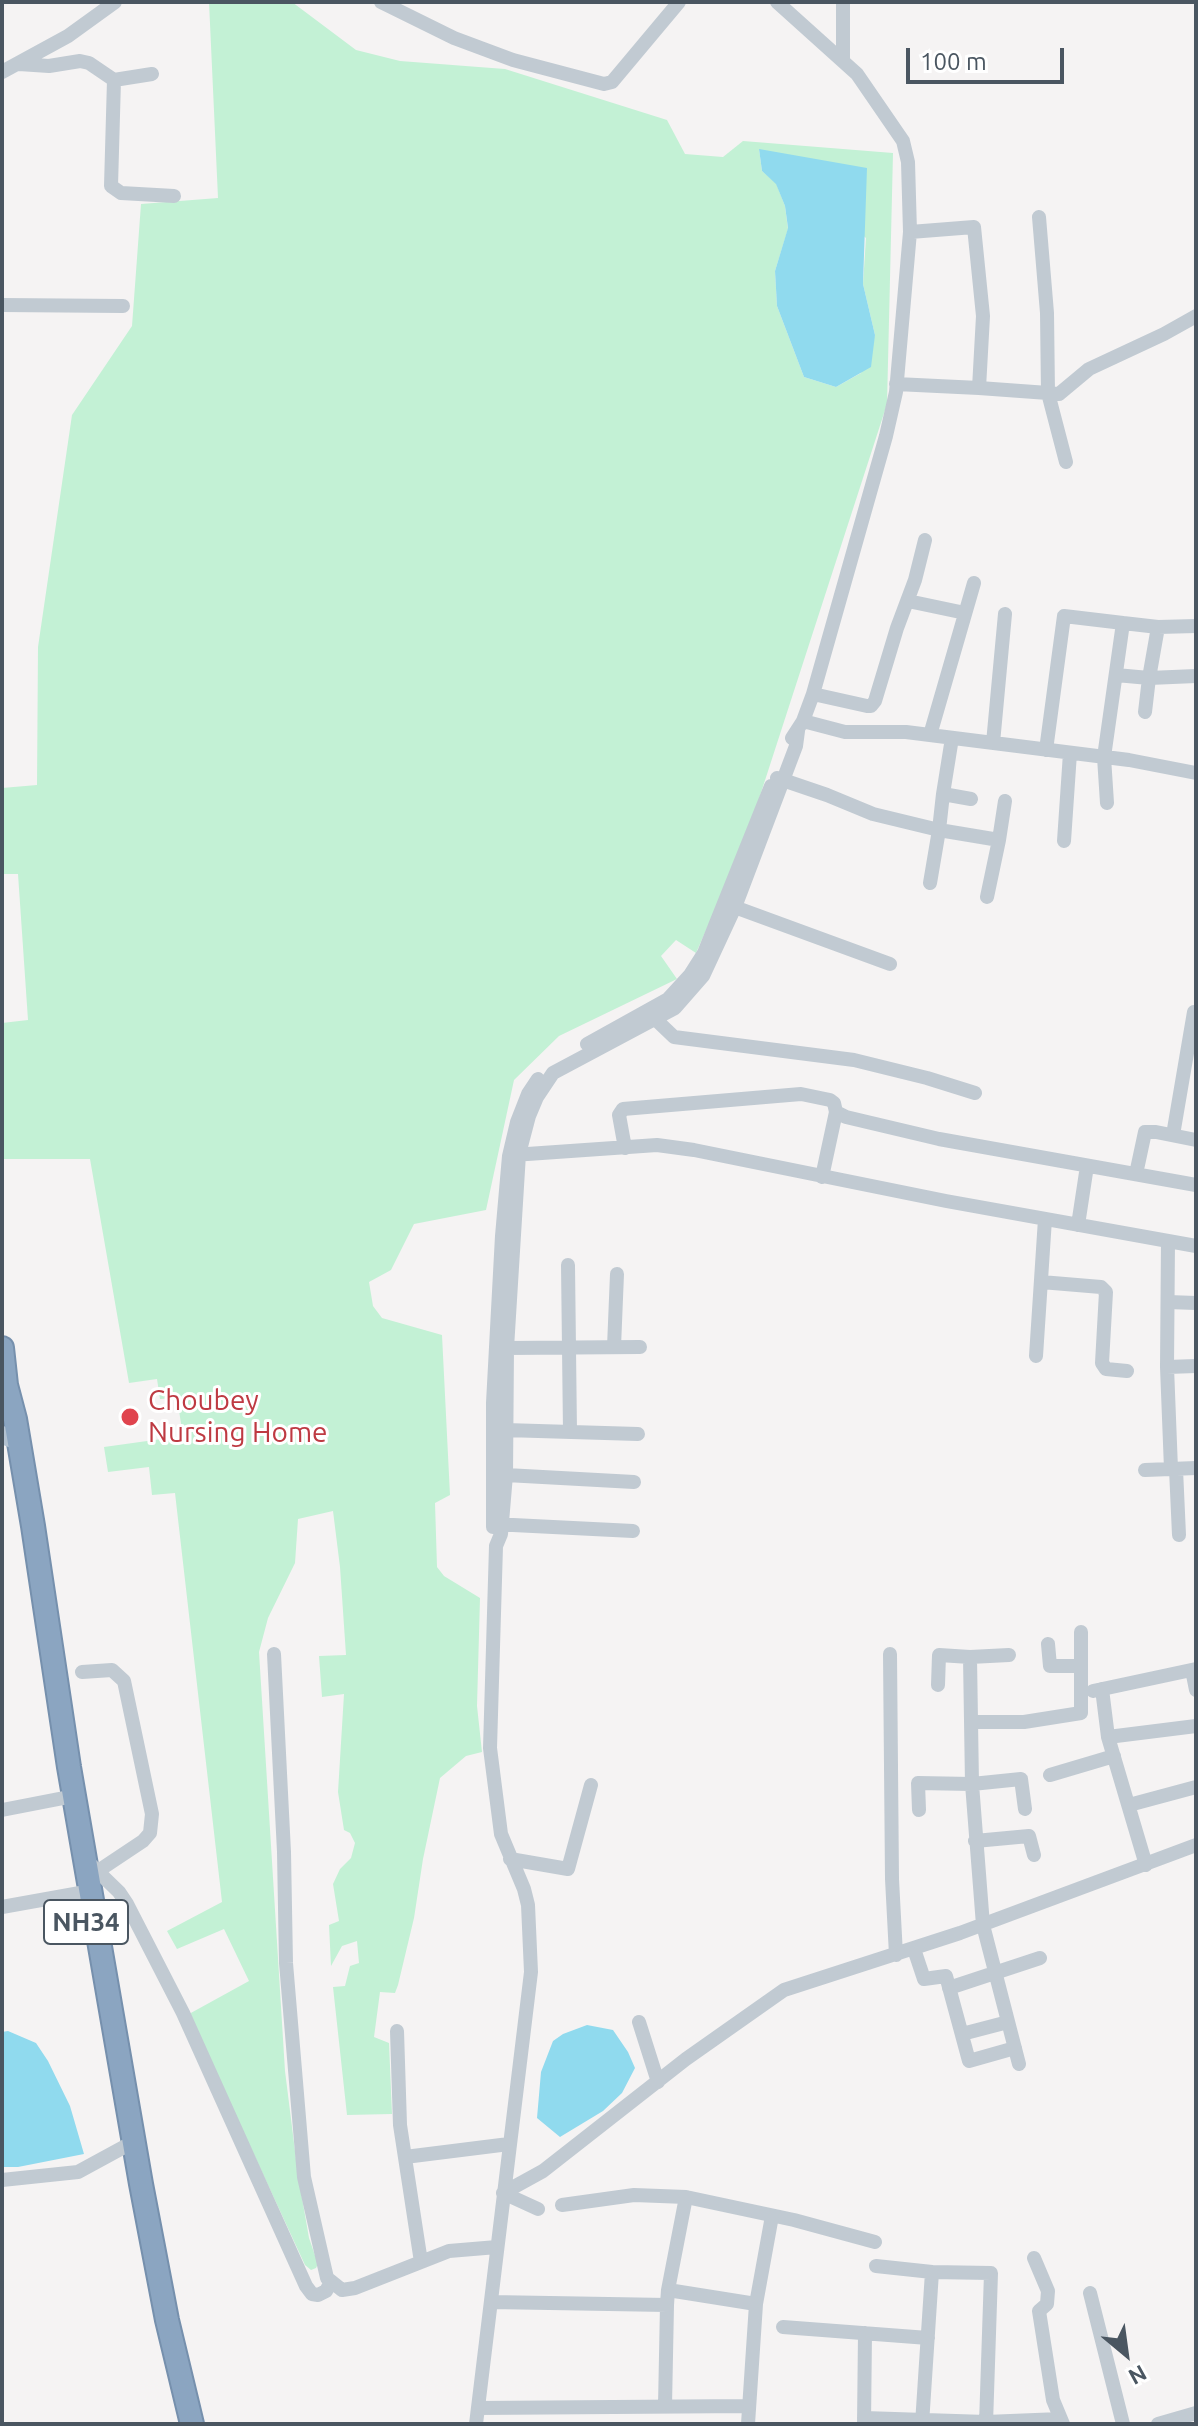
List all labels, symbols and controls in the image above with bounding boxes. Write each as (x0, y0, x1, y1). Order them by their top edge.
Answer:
scale bar (910, 32, 1068, 82)
text: 100 m (920, 48, 987, 75)
place label: Choubey Nursing Home (148, 1384, 328, 1450)
marker: Choubey Nursing Home (119, 1406, 141, 1428)
road number: NH34 (44, 1900, 128, 1944)
north arrow (1086, 2314, 1166, 2394)
text: N (1125, 2361, 1151, 2390)

